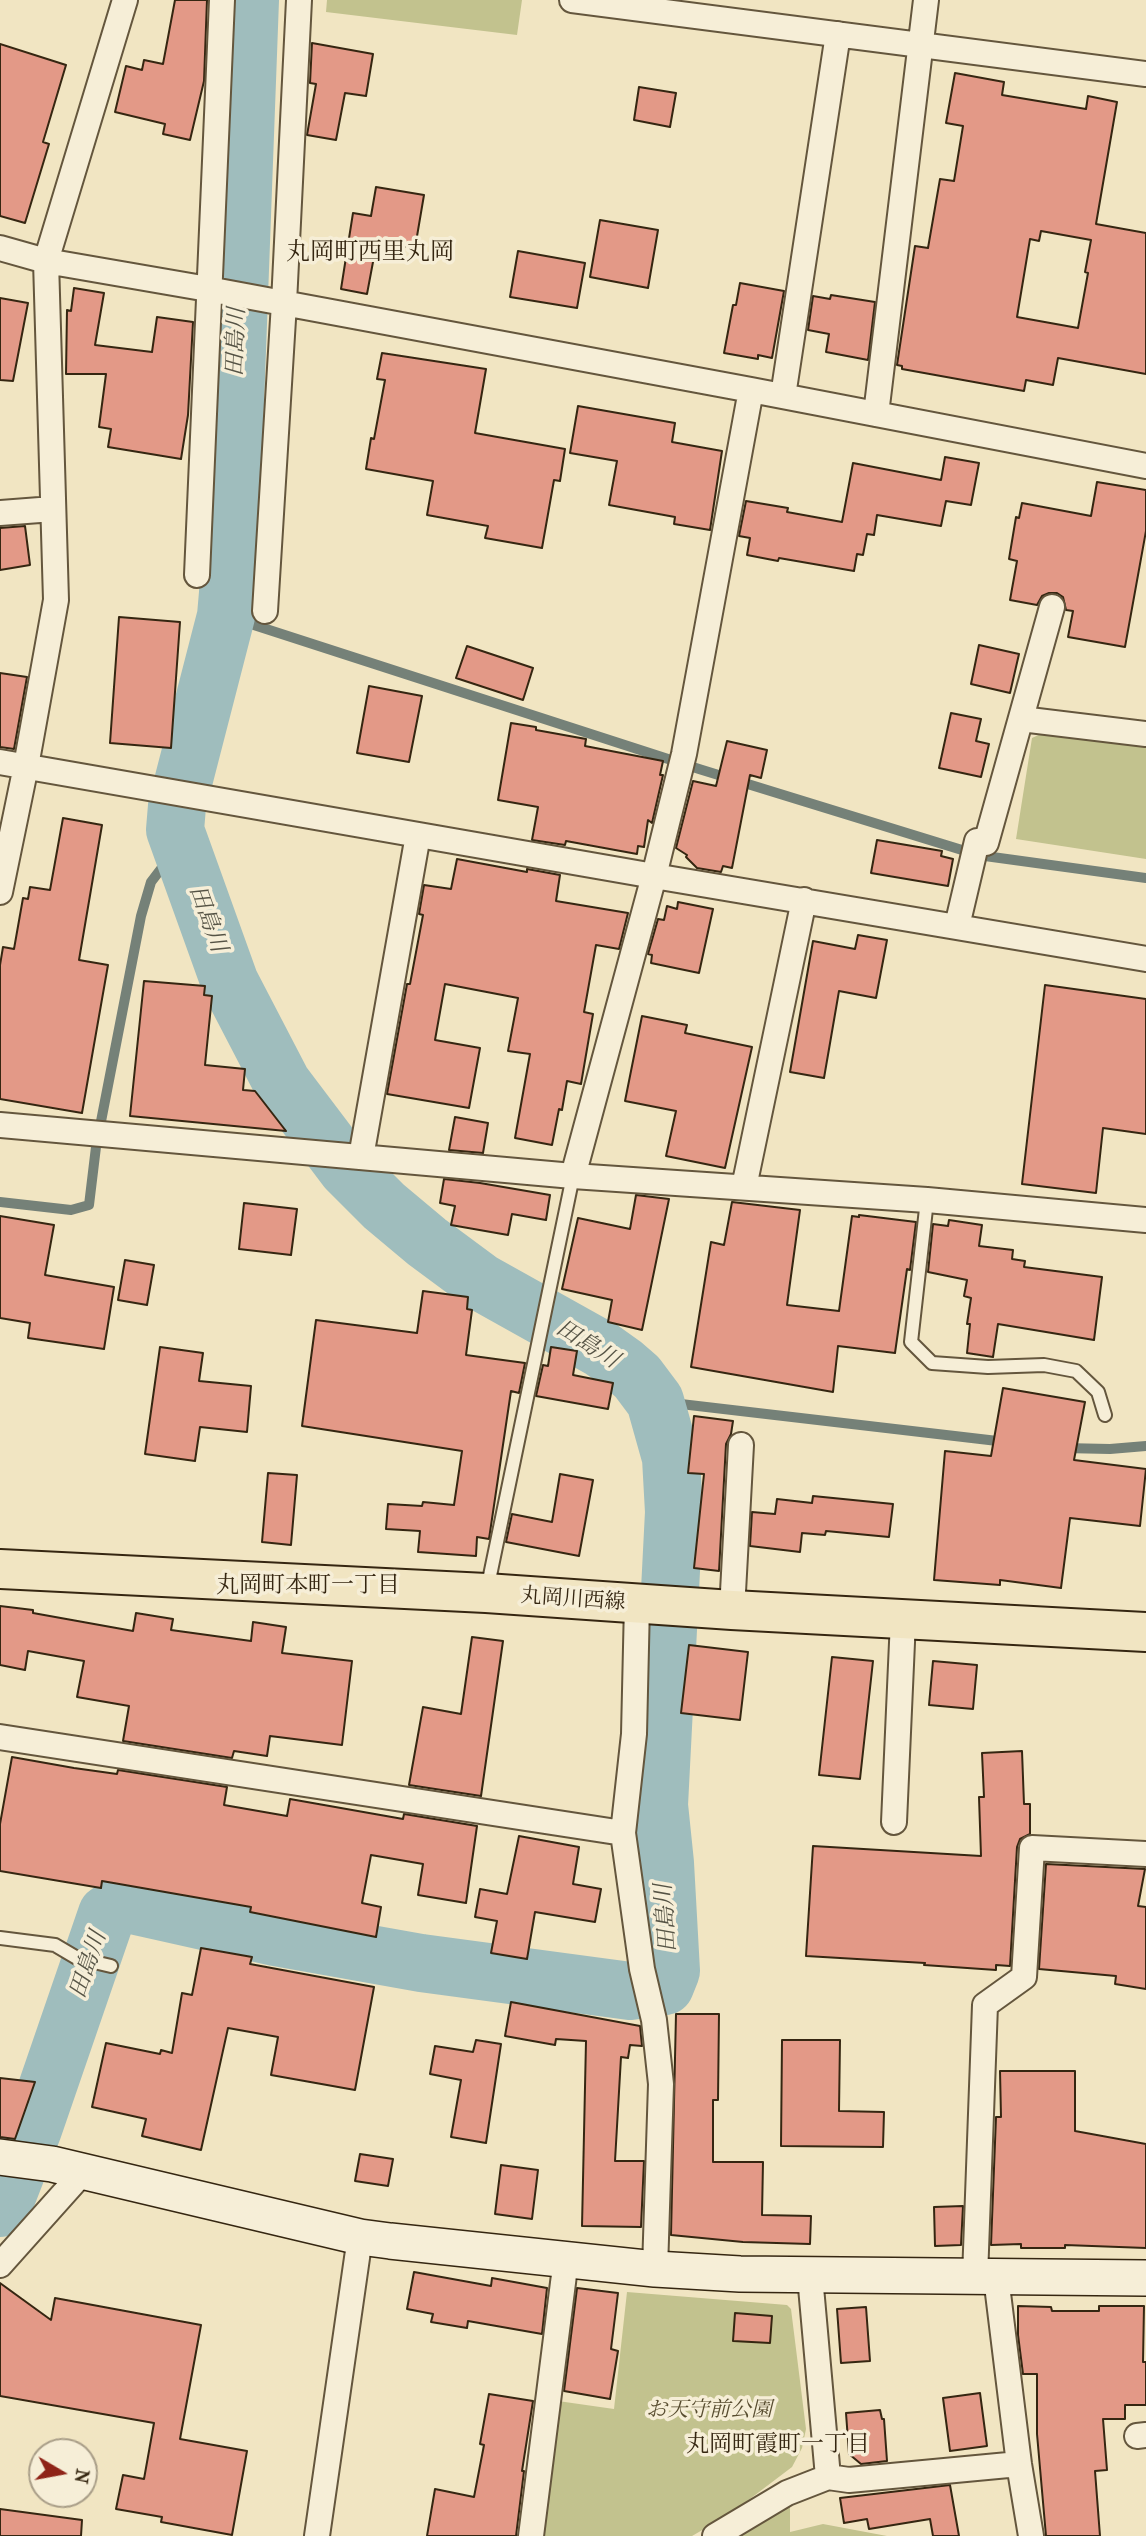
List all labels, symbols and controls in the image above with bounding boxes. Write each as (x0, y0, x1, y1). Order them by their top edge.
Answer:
district label: 丸岡町西里丸岡 (286, 239, 454, 267)
water label: 田島川 (222, 307, 252, 377)
water label: 田島川 (182, 882, 232, 956)
water label: 田島川 (550, 1315, 624, 1375)
district label: 丸岡町本町一丁目 (216, 1572, 400, 1600)
street label: 丸岡川西線 (520, 1584, 626, 1616)
water label: 田島川 (651, 1883, 683, 1953)
water label: 田島川 (65, 1928, 113, 2002)
park label: お天守前公園 (646, 2398, 772, 2424)
district label: 丸岡町霞町一丁目 (686, 2431, 870, 2459)
north arrow (28, 2438, 98, 2508)
text: N (70, 2467, 94, 2485)

